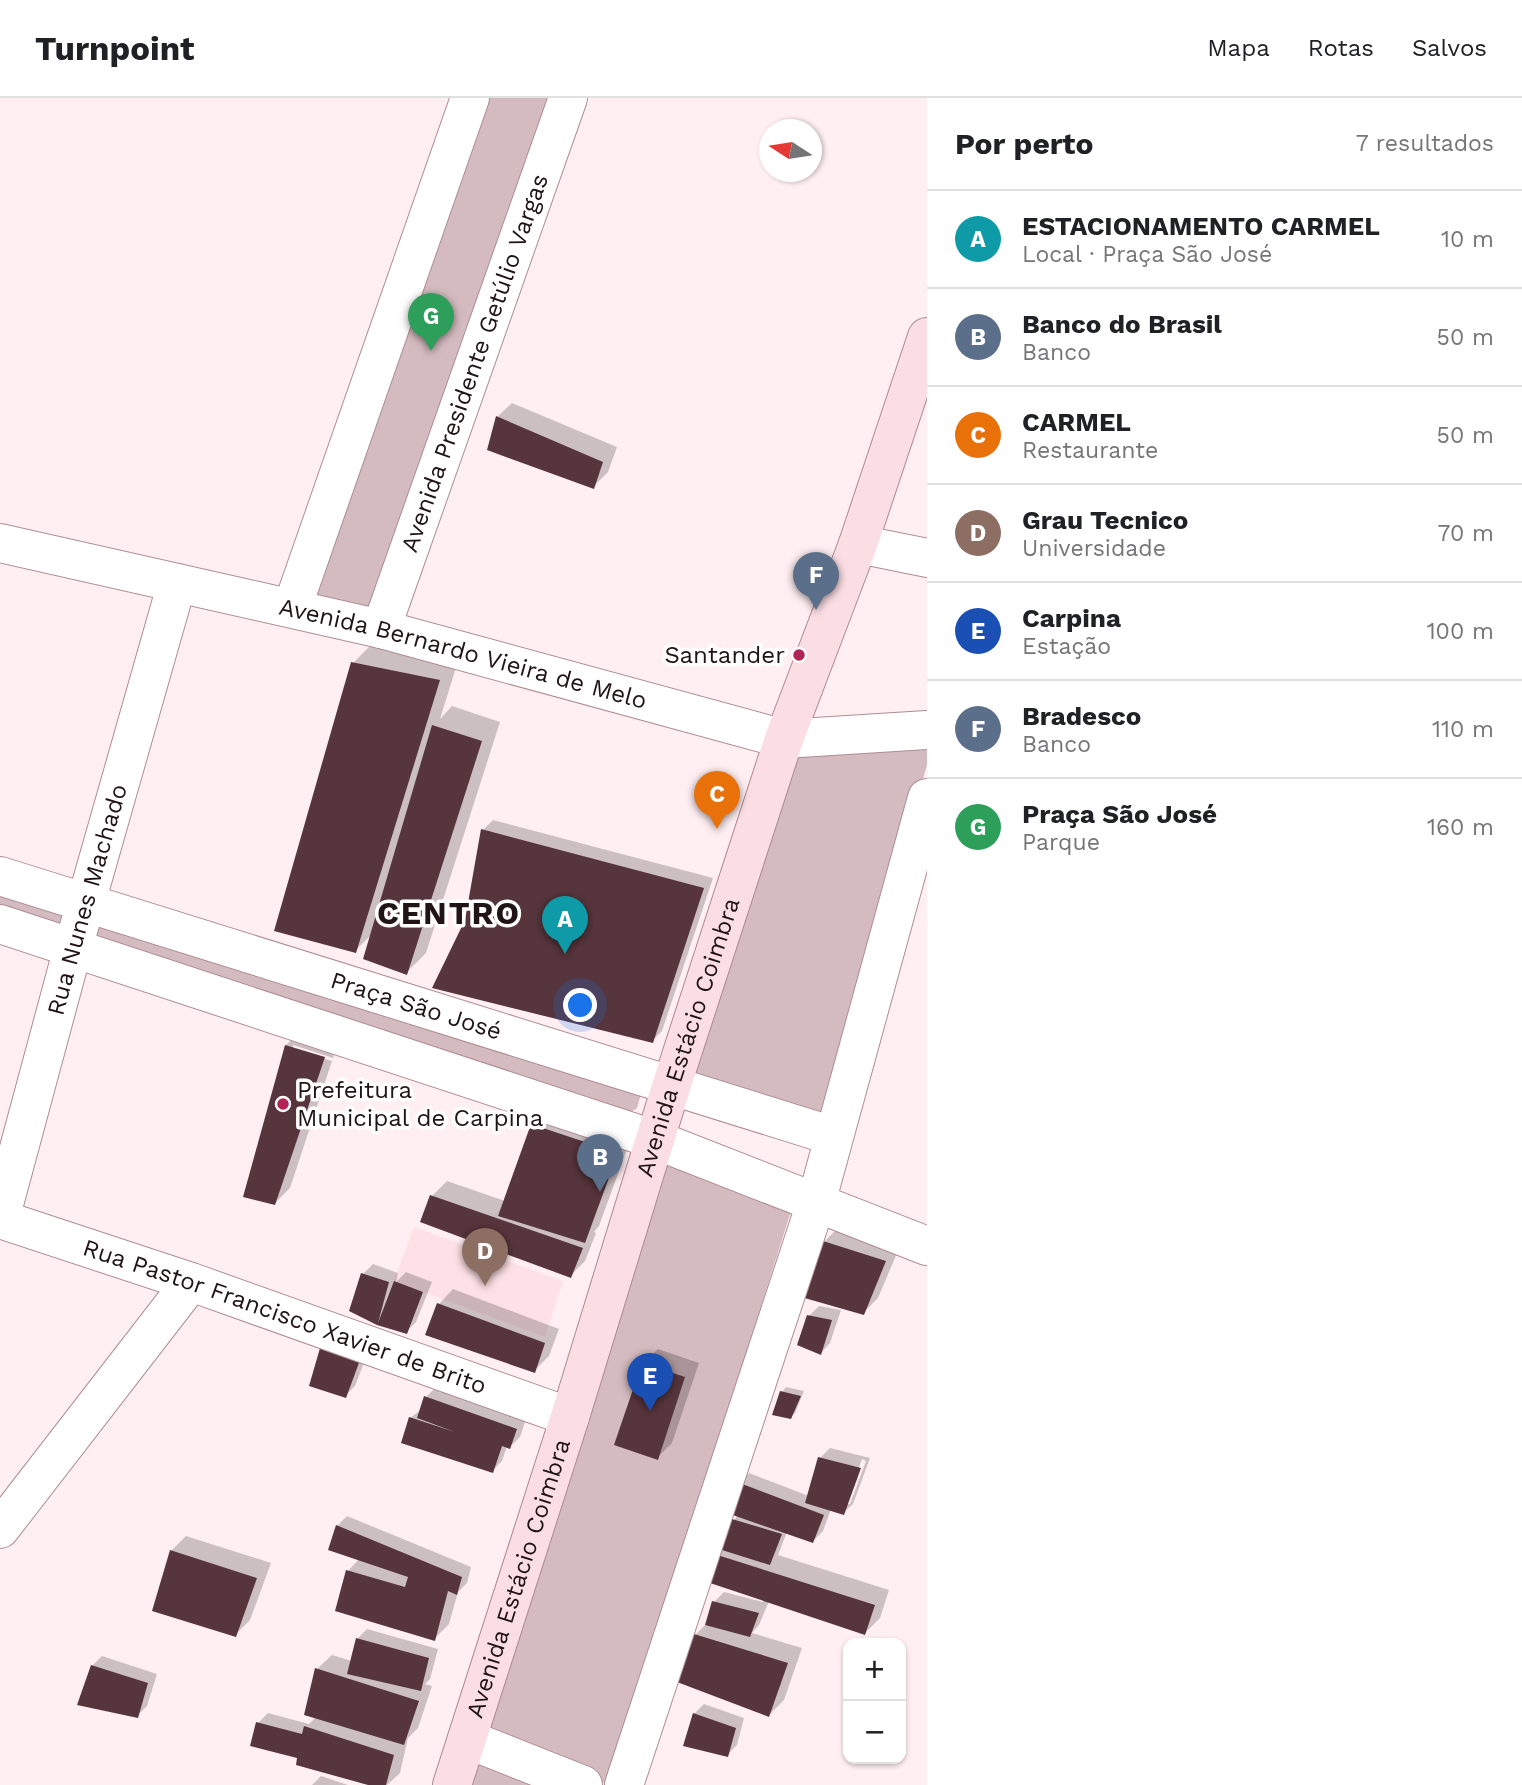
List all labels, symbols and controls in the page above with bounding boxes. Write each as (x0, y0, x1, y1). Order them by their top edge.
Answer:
text: Turnpoint (35, 29, 194, 68)
text: Mapa (1207, 34, 1270, 62)
text: Rotas (1308, 34, 1374, 62)
text: Salvos (1412, 34, 1487, 62)
north arrow (759, 119, 822, 182)
text: Por perto (955, 126, 1093, 161)
text: 7 resultados (1356, 130, 1494, 157)
street label: Avenida Presidente Getúlio Vargas (396, 170, 554, 558)
text: ESTACIONAMENTO CARMEL (1022, 211, 1380, 241)
text: A (970, 226, 986, 253)
text: 10 m (1441, 226, 1494, 253)
text: Local · Praça São José (1022, 241, 1272, 268)
pin: G (408, 293, 454, 351)
text: Banco do Brasil (1022, 309, 1222, 339)
text: B (970, 324, 986, 351)
text: 50 m (1437, 324, 1494, 351)
text: Banco (1022, 339, 1091, 366)
text: CARMEL (1022, 407, 1131, 437)
text: C (970, 422, 986, 449)
text: 50 m (1437, 422, 1494, 449)
text: Restaurante (1022, 437, 1158, 464)
text: Grau Tecnico (1022, 505, 1188, 535)
text: D (970, 520, 986, 547)
text: 70 m (1437, 520, 1494, 547)
text: Universidade (1022, 535, 1166, 562)
pin: F (793, 552, 839, 610)
street label: Avenida Bernardo Vieira de Melo (276, 592, 650, 715)
text: Carpina (1022, 603, 1121, 633)
text: E (971, 618, 985, 645)
text: 100 m (1427, 618, 1494, 645)
text: Estação (1022, 633, 1111, 660)
place label: Santander (664, 641, 785, 669)
marker: Santander (791, 647, 807, 663)
text: Bradesco (1022, 701, 1141, 731)
text: F (971, 716, 985, 743)
text: 110 m (1432, 716, 1494, 743)
text: Banco (1022, 731, 1091, 758)
pin: C (694, 771, 740, 829)
street label: Rua Nunes Machado (42, 781, 133, 1018)
text: Praça São José (1022, 799, 1217, 829)
text: G (970, 814, 986, 841)
text: 160 m (1427, 814, 1494, 841)
text: Parque (1022, 829, 1100, 856)
district label: CENTRO (377, 894, 521, 932)
street label: Avenida Estácio Coimbra (630, 894, 746, 1180)
pin: A (542, 896, 588, 954)
street label: Praça São José (327, 966, 505, 1046)
your location (563, 988, 597, 1022)
place label: Prefeitura Municipal de Carpina (297, 1076, 543, 1132)
marker: Prefeitura Municipal de Carpina (275, 1096, 291, 1112)
pin: B (577, 1134, 623, 1192)
pin: D (462, 1228, 508, 1286)
street label: Rua Pastor Francisco Xavier de Brito (79, 1233, 490, 1400)
pin: E (627, 1353, 673, 1411)
street label: Avenida Estácio Coimbra (460, 1435, 576, 1721)
map controls (843, 1638, 906, 1764)
button: + (843, 1638, 906, 1701)
button: − (843, 1701, 906, 1764)

